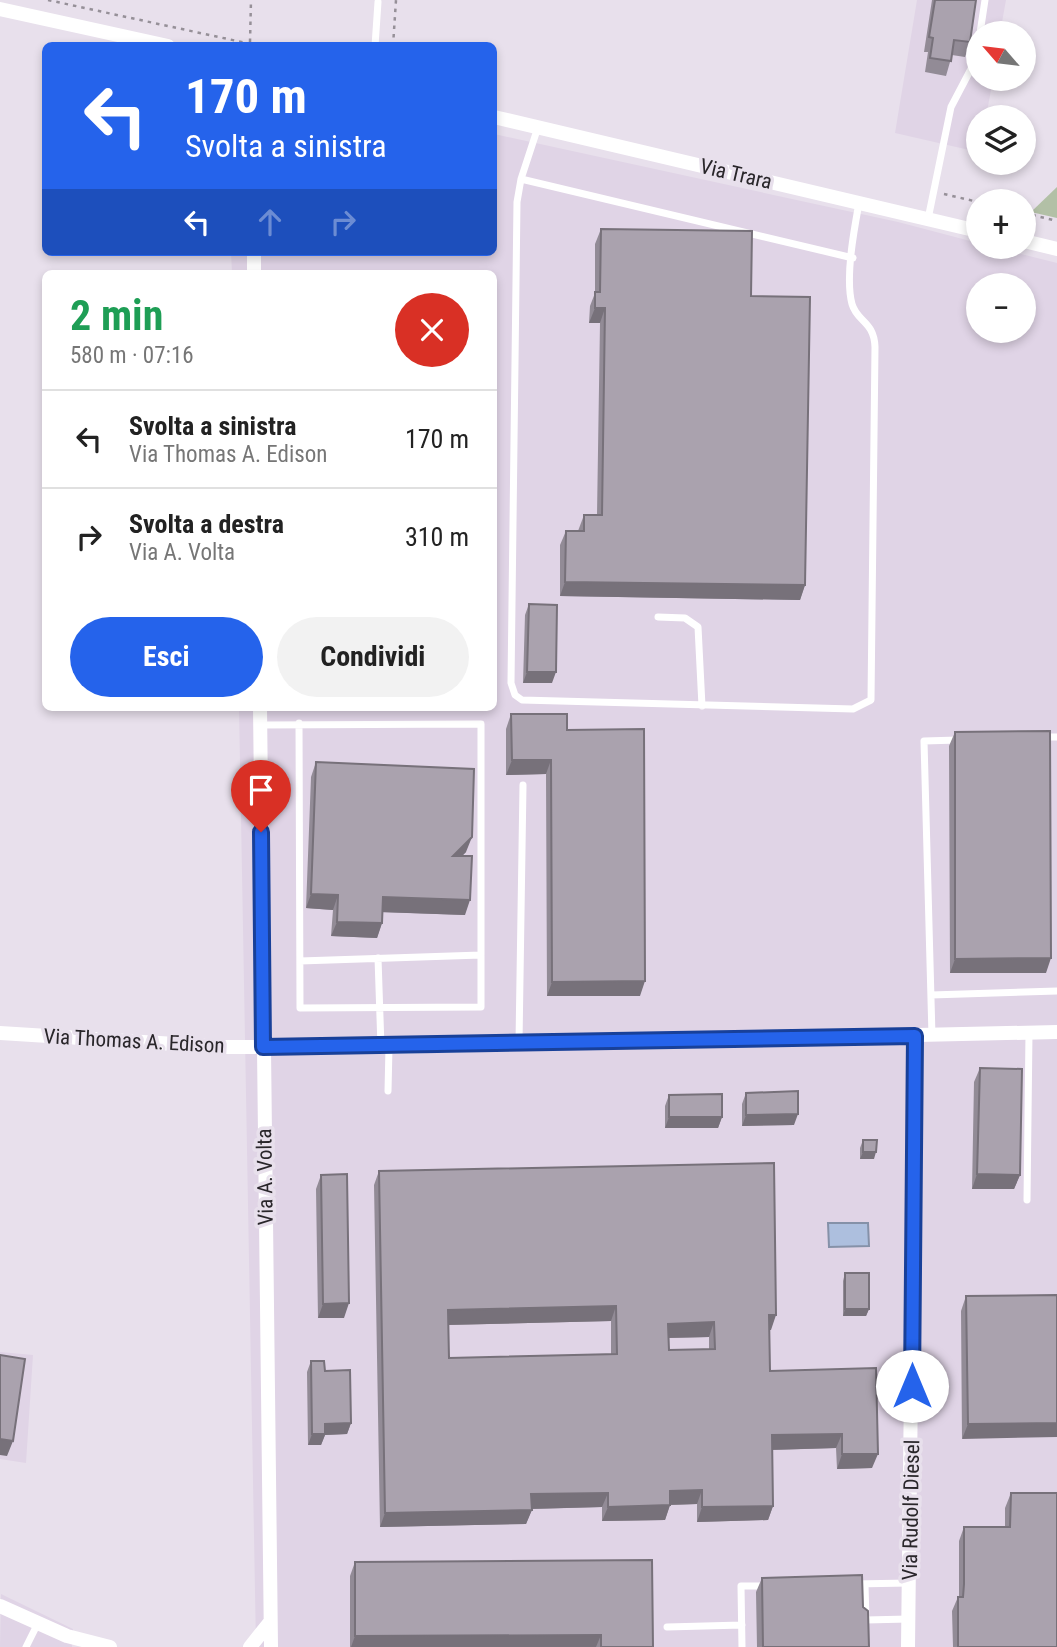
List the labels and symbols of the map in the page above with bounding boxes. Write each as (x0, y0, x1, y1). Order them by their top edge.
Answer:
north arrow (966, 21, 1036, 91)
street label: Via Trara (698, 154, 774, 194)
pin (231, 760, 291, 832)
street label: Via Thomas A. Edison (43, 1024, 225, 1058)
street label: Via A. Volta (252, 1128, 278, 1226)
position arrow (875, 1349, 949, 1423)
street label: Via Rudolf Diesel (898, 1439, 924, 1581)

